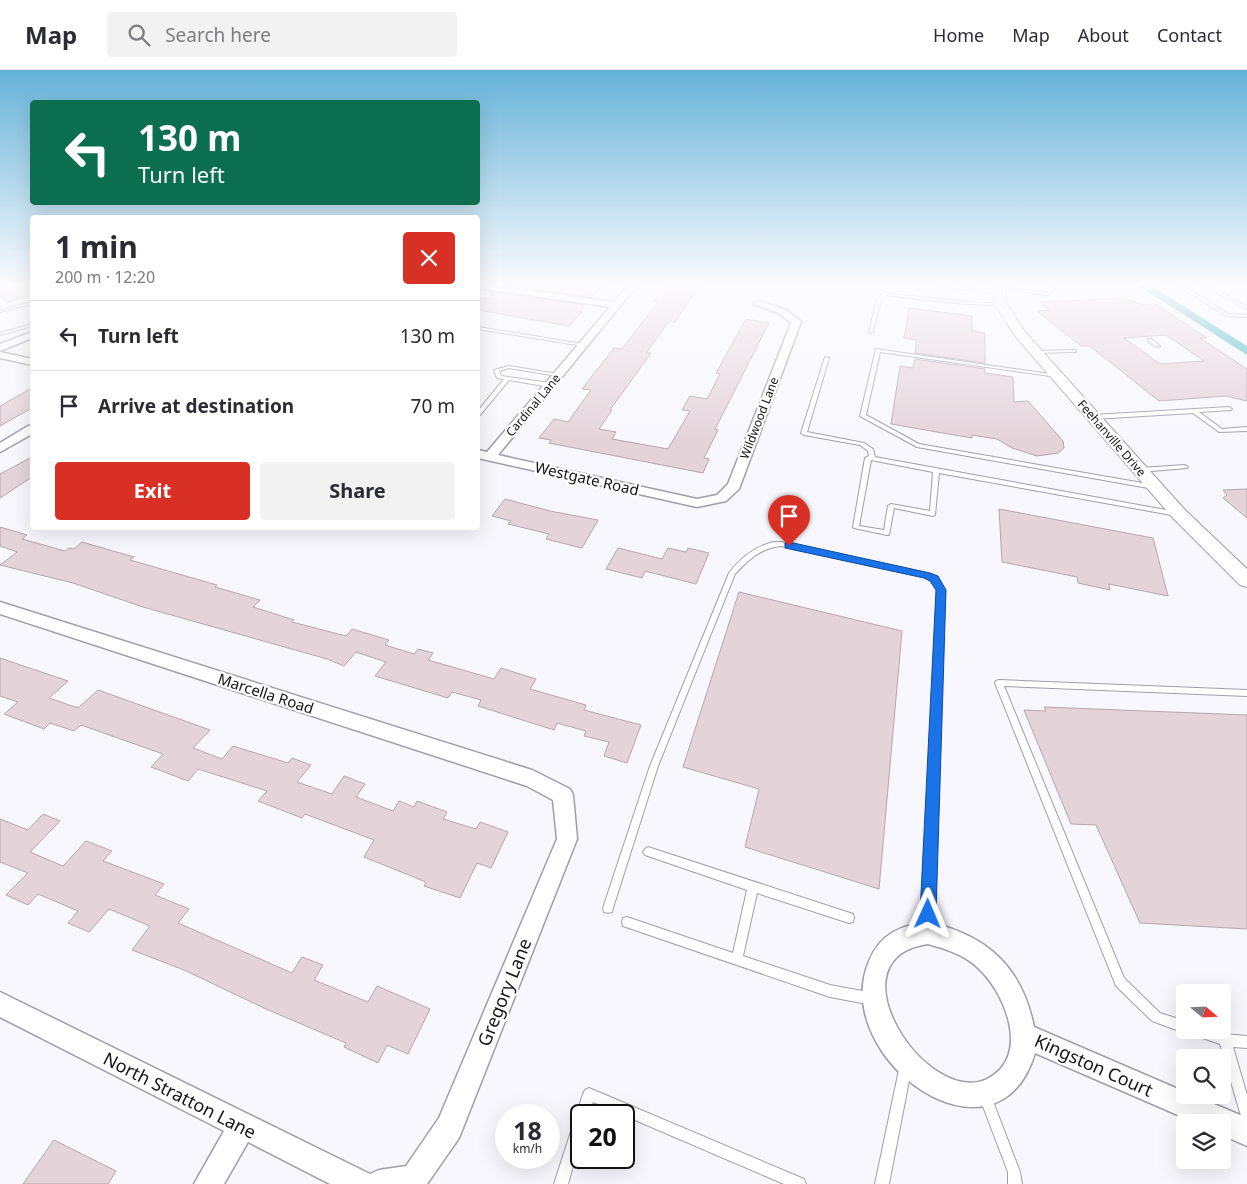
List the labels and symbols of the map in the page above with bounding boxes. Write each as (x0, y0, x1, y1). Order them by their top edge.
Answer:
street label: Cardinal Lane (502, 370, 564, 440)
street label: Wildwood Lane (736, 374, 782, 461)
street label: Feehanville Drive (1074, 396, 1150, 480)
street label: Westgate Road (533, 456, 641, 500)
pin (768, 495, 810, 546)
street label: Marcella Road (216, 668, 316, 718)
position arrow (901, 887, 953, 939)
street label: Gregory Lane (471, 934, 537, 1050)
north arrow (1176, 984, 1231, 1039)
street label: Kingston Court (1031, 1028, 1157, 1102)
street label: North Stratton Lane (100, 1046, 260, 1144)
speed limit sign: 20 (570, 1104, 635, 1169)

